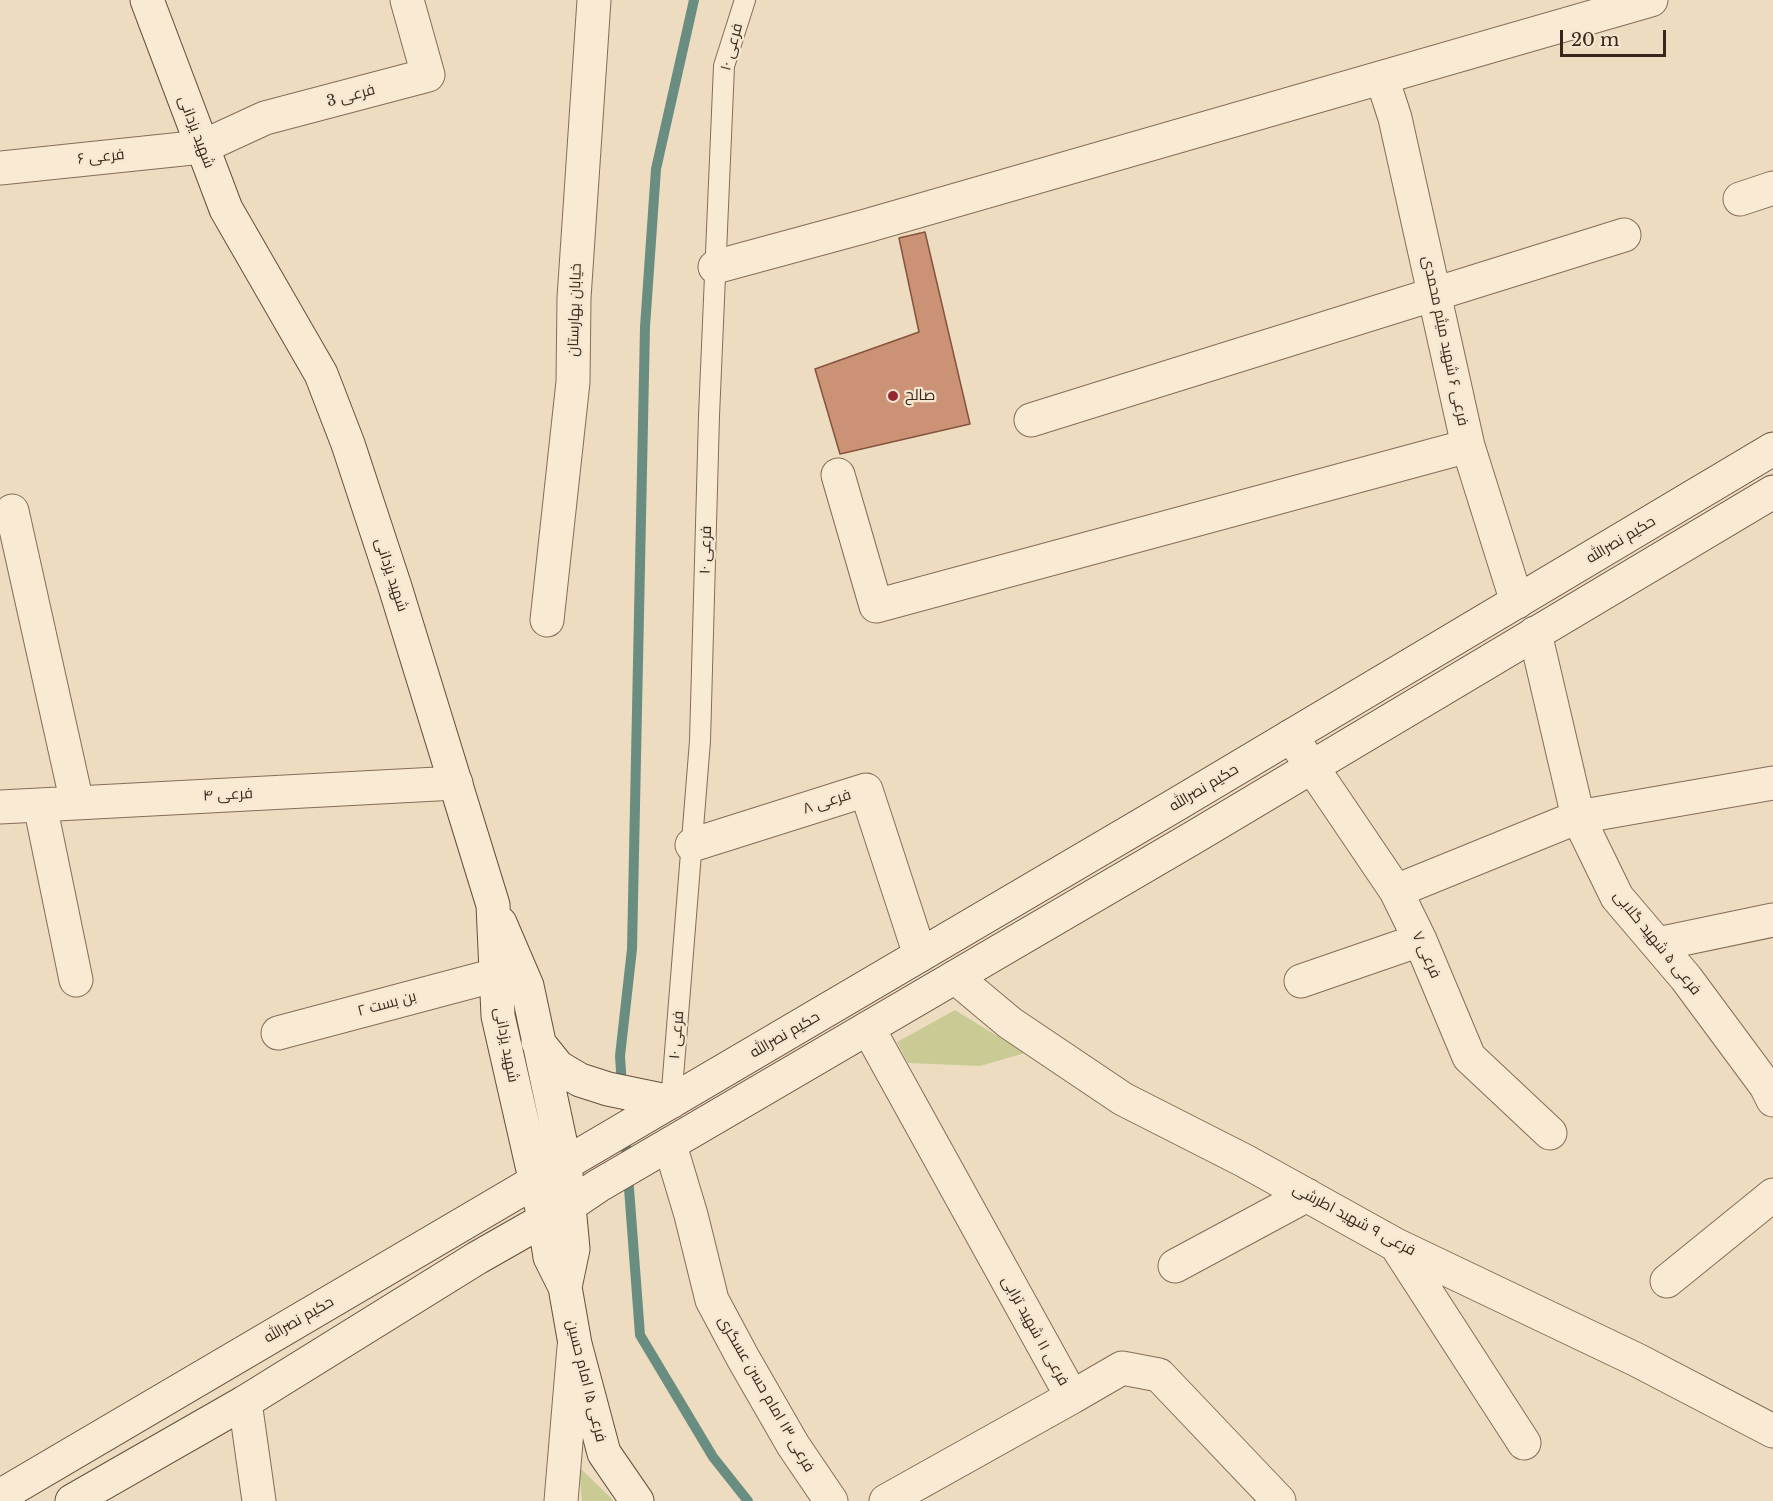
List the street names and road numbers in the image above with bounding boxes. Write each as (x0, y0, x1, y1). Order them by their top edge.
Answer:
street label: فرعی ۱۰ (717, 21, 747, 73)
street label: فرعی 3 (325, 81, 377, 111)
street label: شهید یزدانی (174, 93, 218, 171)
street label: فرعی ۶ (77, 146, 125, 168)
street label: فرعی ۶ شهید میثم محمدی (1418, 254, 1472, 428)
street label: خیابان بهارستان (564, 263, 586, 357)
street label: حکیم نصرالله (1583, 512, 1659, 568)
street label: فرعی ۱۰ (696, 525, 716, 575)
street label: شهید یزدانی (371, 536, 411, 614)
street label: حکیم نصرالله (1166, 760, 1242, 816)
street label: فرعی ۴ (203, 785, 253, 805)
street label: فرعی ۸ (801, 786, 853, 818)
street label: فرعی ۵ شهید گلابی (1609, 887, 1705, 999)
street label: فرعی ۷ (1408, 929, 1444, 981)
street label: بن بست ۲ (356, 988, 418, 1020)
street label: شهید یزدانی (490, 1006, 522, 1084)
street label: حکیم نصرالله (747, 1008, 823, 1062)
street label: فرعی ۱۰ (666, 1010, 688, 1060)
street label: فرعی ۹ شهید اطرشی (1290, 1180, 1418, 1260)
street label: فرعی ۱۱ شهید ترابی (997, 1273, 1073, 1389)
street label: حکیم نصرالله (261, 1293, 337, 1347)
street label: فرعی ۱۳ امام حسن عسگری (714, 1313, 818, 1475)
street label: فرعی ۱۵ امام حسین (562, 1318, 610, 1444)

